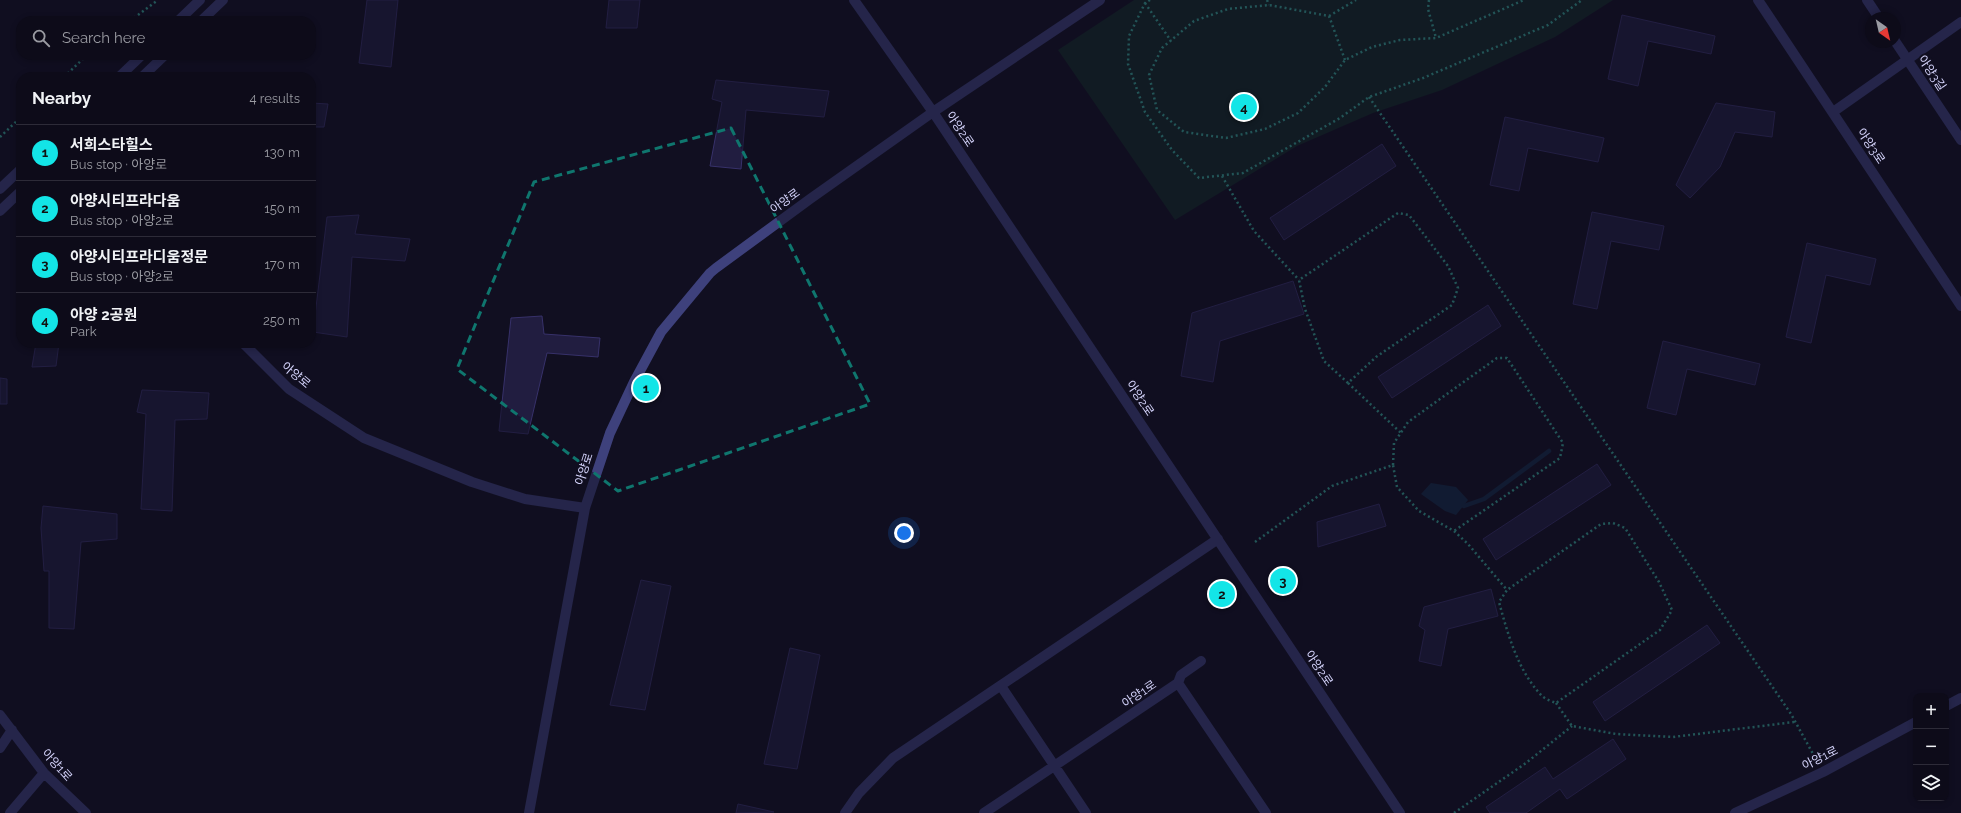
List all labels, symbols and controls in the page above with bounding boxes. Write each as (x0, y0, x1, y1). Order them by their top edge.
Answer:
north arrow (1865, 12, 1901, 48)
search box (16, 16, 316, 60)
icon: search (30, 27, 52, 49)
text: Search here (62, 29, 145, 47)
street label: 아양3길 (1915, 53, 1949, 93)
text: Nearby (32, 88, 91, 108)
text: 4 results (249, 91, 300, 106)
pin: 4 (1231, 92, 1257, 122)
street label: 아양2로 (943, 109, 977, 149)
street label: 아양3로 (1854, 126, 1888, 166)
text: 서희스타힐스 (70, 136, 153, 154)
text: 1 (42, 145, 48, 160)
text: 130 m (264, 145, 300, 160)
text: Bus stop · 아양로 (70, 157, 167, 172)
street label: 아양로 (767, 186, 803, 216)
text: 아양시티프라다움 (70, 192, 180, 210)
text: 2 (41, 201, 49, 216)
text: 150 m (264, 201, 300, 216)
text: Bus stop · 아양2로 (70, 213, 174, 228)
text: 아양시티프라디움정문 (70, 248, 208, 266)
text: 3 (41, 257, 49, 272)
text: 170 m (264, 257, 300, 272)
text: Bus stop · 아양2로 (70, 269, 174, 284)
text: 아양 2공원 (70, 306, 137, 324)
text: 4 (41, 313, 49, 328)
text: 250 m (263, 313, 300, 328)
text: Park (70, 324, 97, 339)
street label: 아양로 (279, 359, 313, 391)
pin: 1 (633, 373, 659, 403)
street label: 아양2로 (1123, 378, 1157, 418)
street label: 아양로 (572, 451, 596, 487)
your location (894, 523, 914, 543)
pin: 3 (1270, 566, 1296, 596)
pin: 2 (1209, 579, 1235, 609)
street label: 아양2로 (1302, 648, 1336, 688)
street label: 아양1로 (1119, 677, 1159, 711)
map controls (1913, 693, 1949, 801)
button: + (1913, 693, 1949, 729)
button: − (1913, 729, 1949, 765)
street label: 아양1로 (1800, 743, 1840, 773)
street label: 아양1로 (39, 746, 75, 784)
button: layers (1913, 765, 1949, 801)

